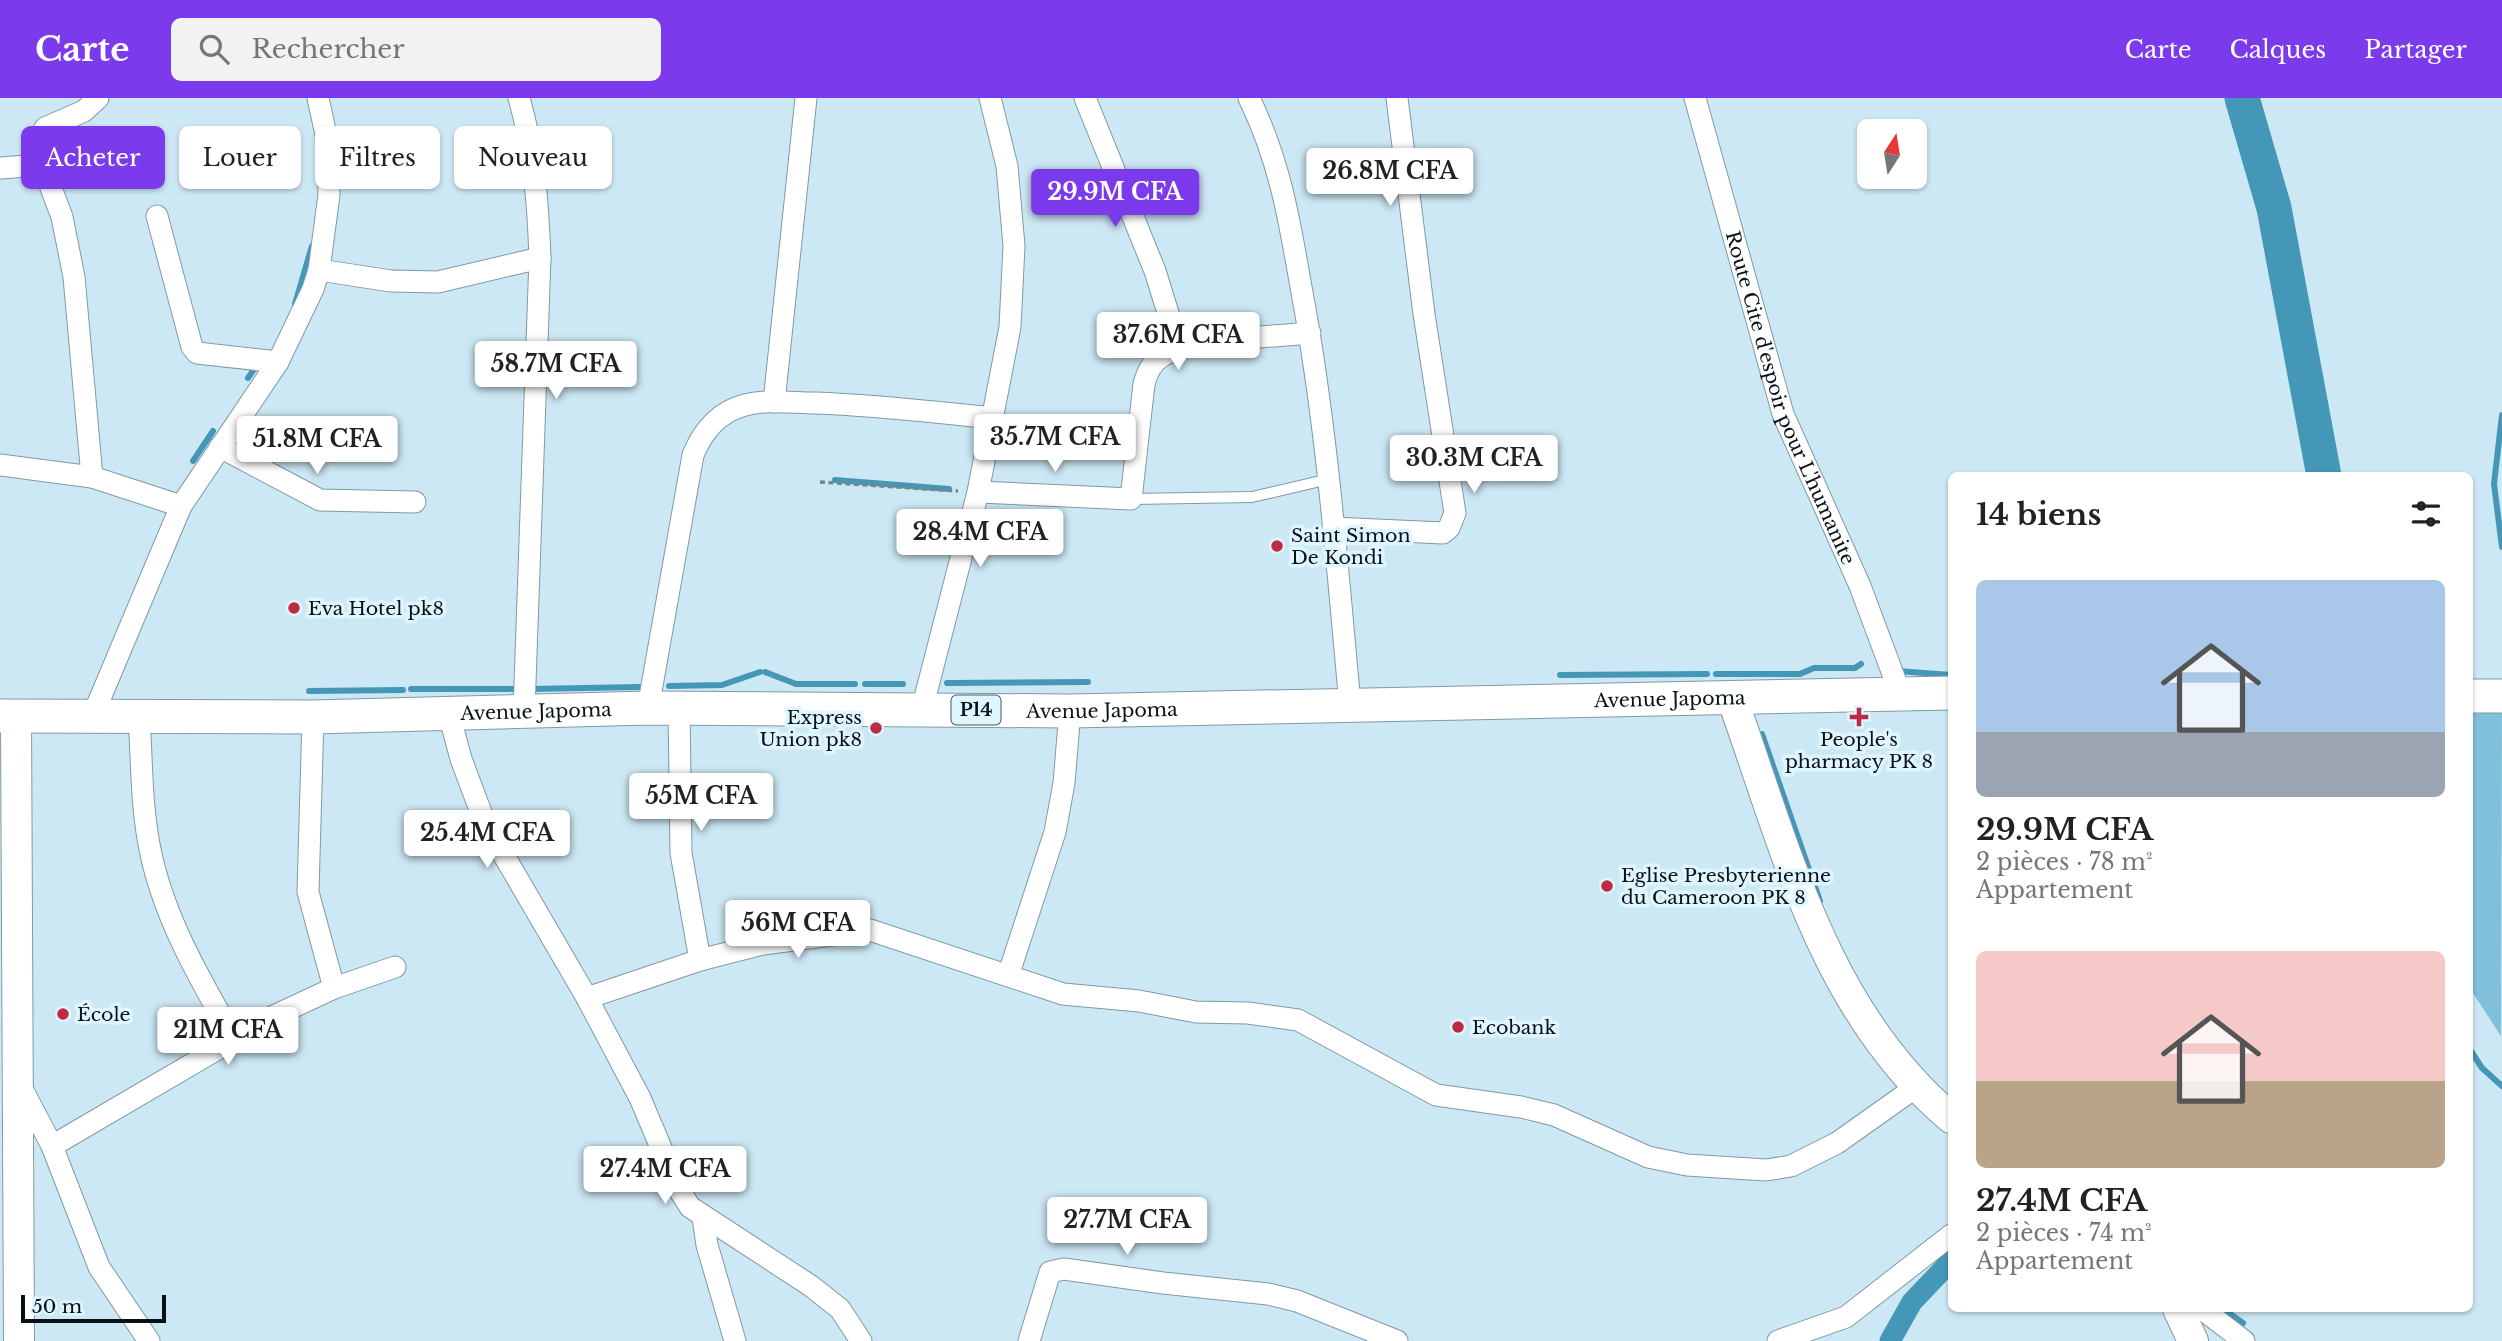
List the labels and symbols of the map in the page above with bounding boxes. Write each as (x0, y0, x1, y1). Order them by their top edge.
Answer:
north arrow (1857, 119, 1927, 189)
pin: 26.8M CFA (1310, 148, 1470, 208)
pin: 29.9M CFA (1035, 170, 1195, 229)
street label: Route Cite d'espoir pour L'humanite (1721, 228, 1860, 568)
pin: 37.6M CFA (1098, 313, 1258, 372)
pin: 58.7M CFA (476, 342, 636, 401)
pin: 35.7M CFA (975, 414, 1135, 474)
pin: 51.8M CFA (237, 416, 397, 476)
pin: 30.3M CFA (1394, 436, 1554, 495)
pin: 28.4M CFA (900, 510, 1060, 569)
place label: Saint Simon De Kondi (1291, 524, 1411, 569)
marker: Saint Simon De Kondi (1269, 538, 1285, 554)
place label: Eva Hotel pk8 (308, 597, 444, 620)
marker: Eva Hotel pk8 (286, 600, 302, 616)
street label: Avenue Japoma (1593, 686, 1746, 712)
road number: P14 (951, 696, 1000, 724)
street label: Avenue Japoma (459, 698, 612, 725)
street label: Avenue Japoma (1025, 698, 1178, 723)
place label: Express Union pk8 (760, 706, 862, 751)
marker: People's pharmacy PK 8 (1851, 709, 1867, 725)
marker: Express Union pk8 (868, 720, 884, 736)
place label: People's pharmacy PK 8 (1785, 728, 1933, 773)
pin: 55M CFA (636, 774, 766, 833)
pin: 25.4M CFA (407, 810, 567, 870)
place label: Eglise Presbyterienne du Cameroon PK 8 (1621, 864, 1831, 909)
marker: Eglise Presbyterienne du Cameroon PK 8 (1599, 878, 1615, 894)
pin: 56M CFA (733, 900, 863, 960)
place label: École (77, 1003, 130, 1026)
marker: École (55, 1006, 71, 1022)
pin: 21M CFA (163, 1007, 293, 1067)
place label: Ecobank (1472, 1016, 1556, 1039)
marker: Ecobank (1450, 1019, 1466, 1035)
pin: 27.4M CFA (585, 1146, 745, 1206)
pin: 27.7M CFA (1047, 1198, 1207, 1257)
scale bar (21, 1292, 166, 1324)

